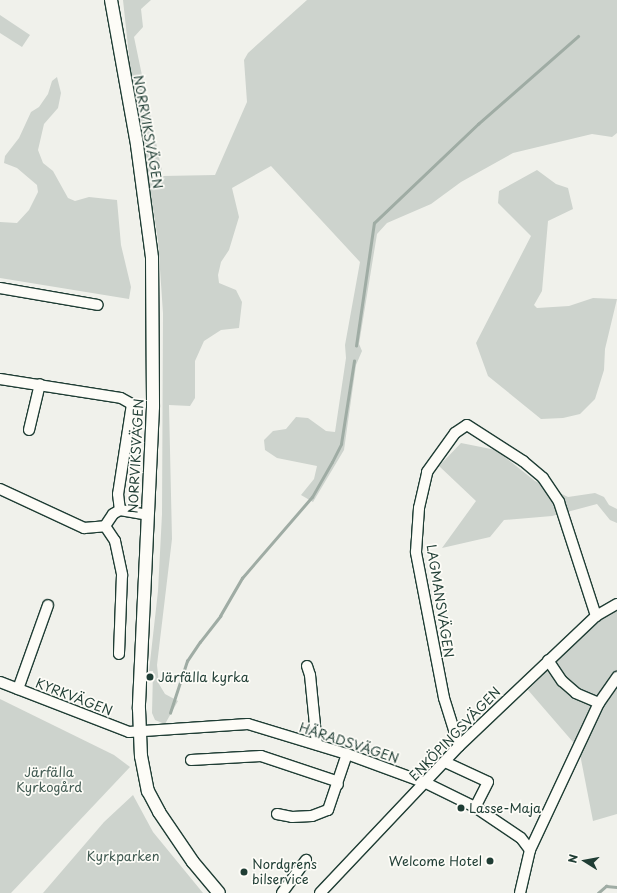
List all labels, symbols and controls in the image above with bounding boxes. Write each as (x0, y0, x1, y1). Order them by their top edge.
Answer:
street label: NORRVIKSVÄGEN (130, 74, 166, 190)
street label: NORRVIKSVÄGEN (125, 398, 147, 514)
street label: LAGMANSVÄGEN (423, 543, 457, 659)
place label: Järfälla kyrka (158, 669, 249, 685)
marker: Järfälla kyrka (145, 672, 155, 682)
street label: KYRKVÄGEN (33, 675, 115, 719)
street label: ENKÖPINGSVÄGEN (406, 684, 504, 784)
street label: HÄRADSVÄGEN (297, 720, 401, 766)
park label: Järfälla Kyrkogård (16, 765, 82, 796)
place label: Lasse-Maja (469, 800, 541, 816)
marker: Lasse-Maja (456, 803, 466, 813)
north arrow (565, 841, 605, 881)
park label: Kyrkparken (86, 848, 160, 864)
place label: Welcome Hotel (388, 853, 482, 869)
text: N (564, 853, 582, 865)
marker: Welcome Hotel (485, 856, 495, 866)
place label: Nordgrens bilservice (252, 857, 317, 888)
marker: Nordgrens bilservice (239, 867, 249, 877)

